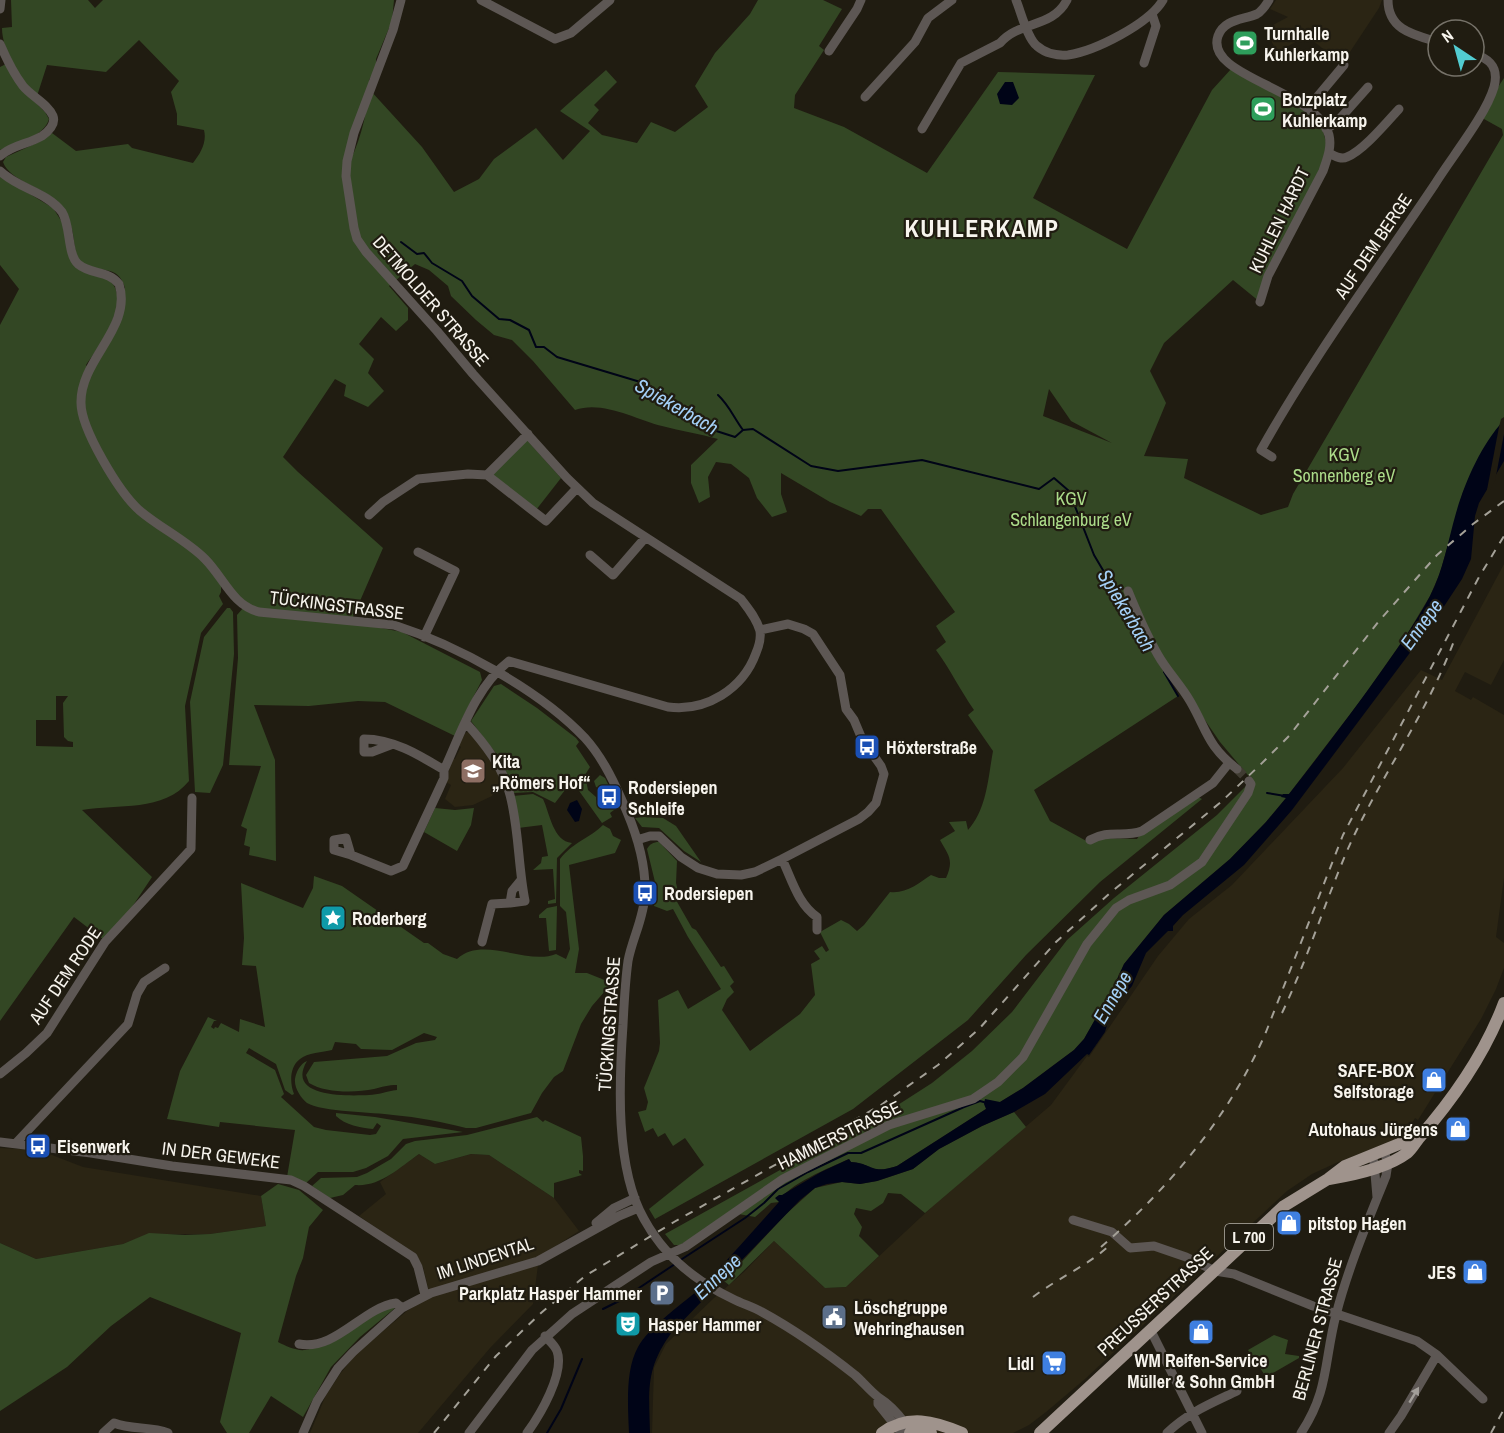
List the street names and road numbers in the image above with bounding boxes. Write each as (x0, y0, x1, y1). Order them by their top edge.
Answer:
street label: KUHLEN HARDT (1243, 163, 1315, 277)
street label: AUF DEM BERGE (1328, 188, 1418, 304)
street label: DETMOLDER STRASSE (367, 230, 495, 372)
street label: TÜCKINGSTRASSE (268, 584, 406, 626)
street label: AUF DEM RODE (22, 921, 107, 1030)
street label: TÜCKINGSTRASSE (592, 956, 626, 1092)
street label: HAMMERSTRASSE (773, 1094, 905, 1176)
street label: IN DER GEWEKE (160, 1135, 282, 1175)
road number: L 700 (1225, 1224, 1273, 1250)
street label: IM LINDENTAL (433, 1231, 537, 1285)
street label: PREUSSERSTRASSE (1092, 1241, 1218, 1361)
street label: BERLINER STRASSE (1286, 1255, 1348, 1403)

